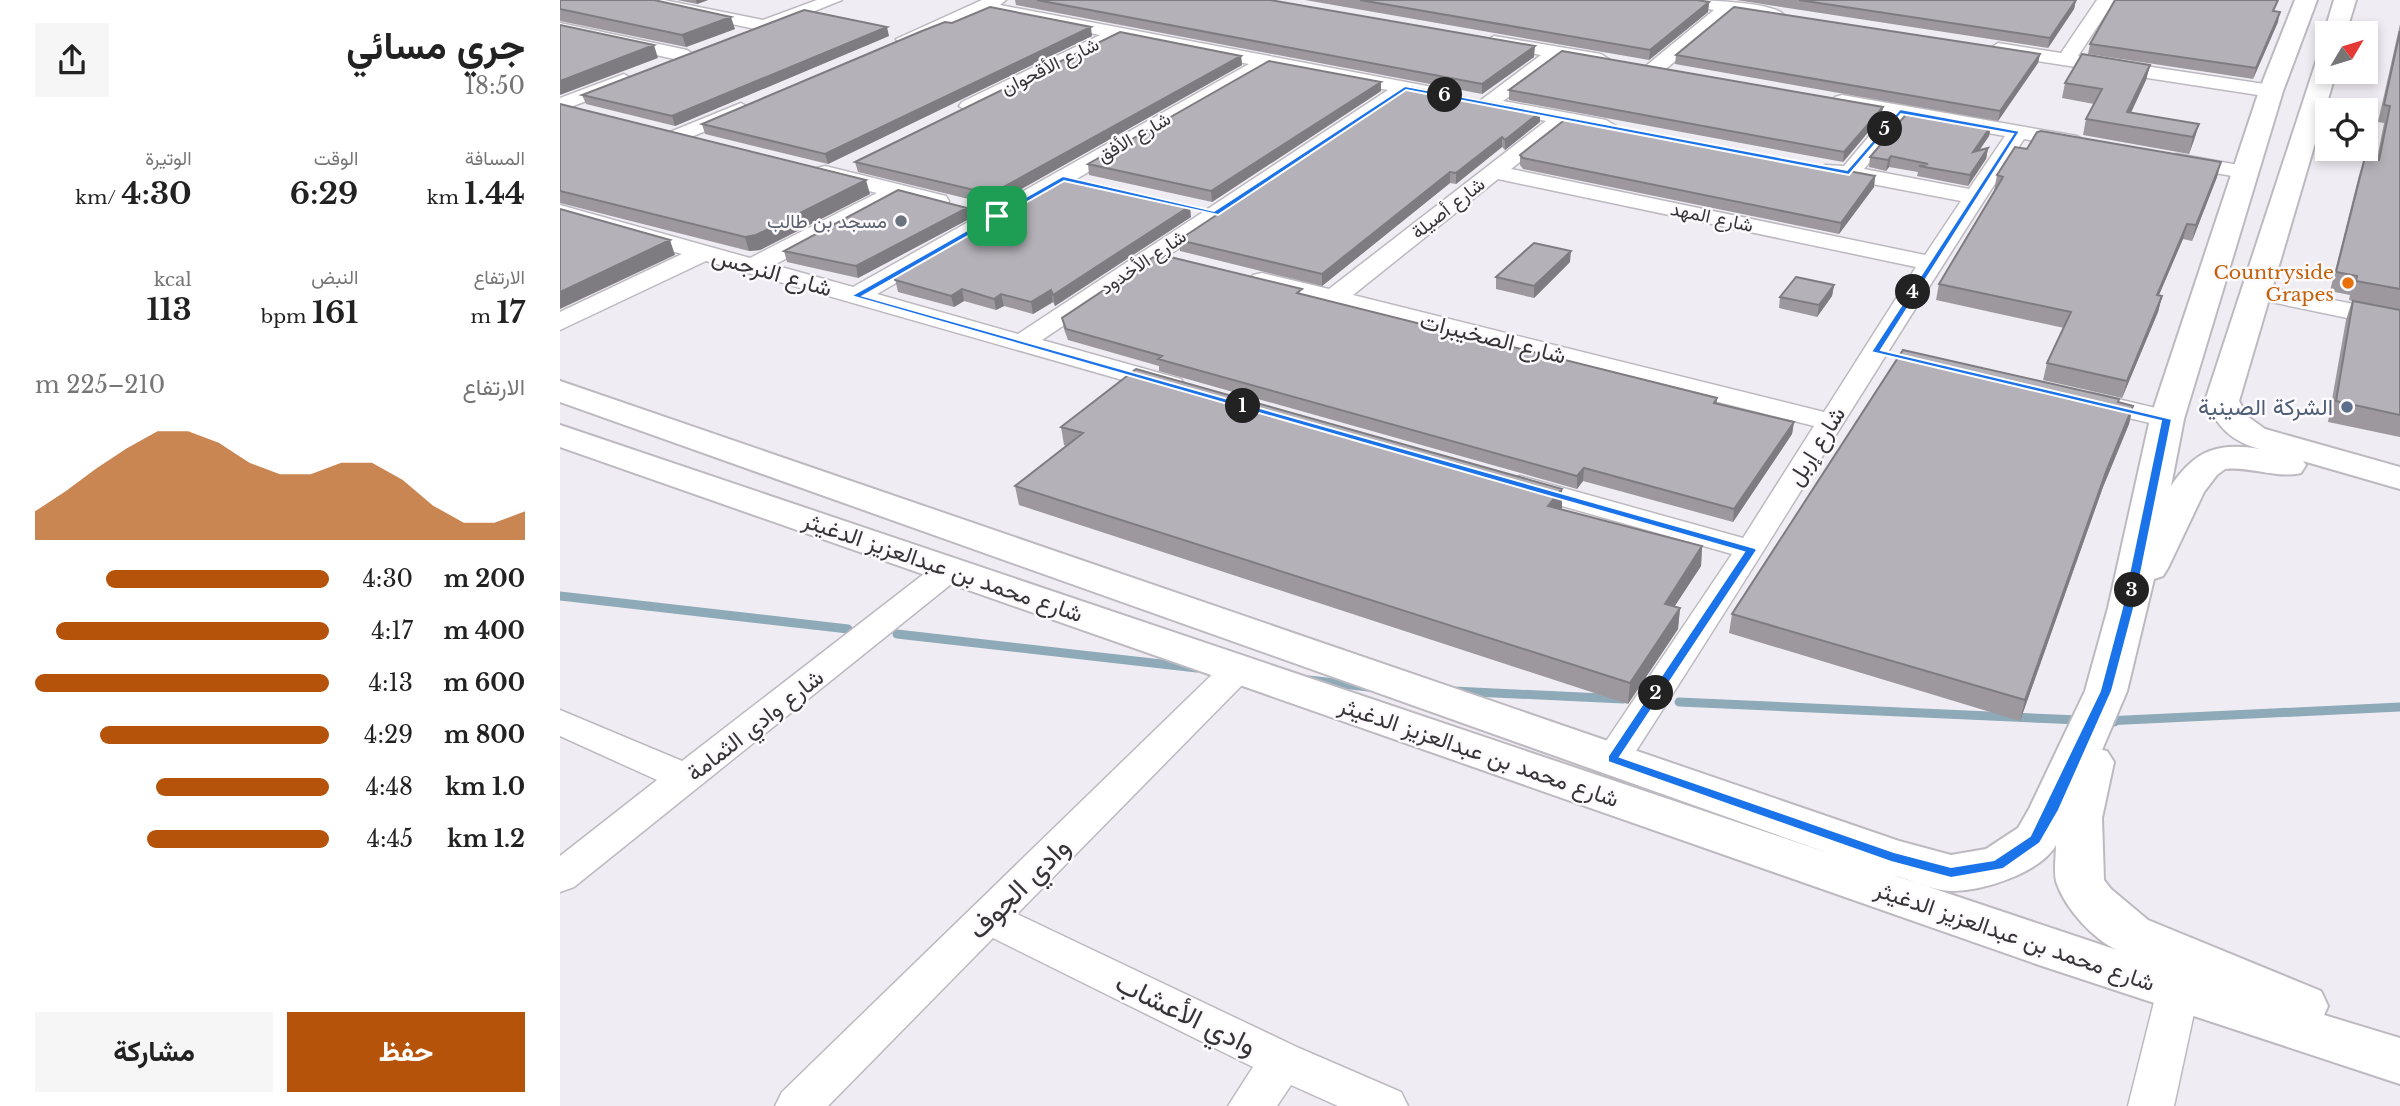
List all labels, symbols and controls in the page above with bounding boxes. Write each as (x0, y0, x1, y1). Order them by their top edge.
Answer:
north arrow (2315, 21, 2378, 84)
map controls (2315, 21, 2378, 161)
text: جري مسائي (346, 22, 525, 69)
button: share (35, 23, 109, 97)
street label: شارع الأقحوان (997, 32, 1103, 101)
text: 18:50 (465, 72, 525, 100)
pin: 6 (1428, 78, 1463, 112)
text: 6 (1438, 83, 1451, 106)
button: locate (2315, 98, 2378, 161)
street label: شارع الأفق (1093, 107, 1175, 168)
pin: 5 (1868, 111, 1902, 146)
text: 5 (1879, 117, 1890, 140)
text: الوتيرة (145, 147, 192, 170)
text: الوقت (314, 147, 358, 170)
text: المسافة (465, 147, 525, 170)
street label: شارع أصيلة (1407, 172, 1490, 245)
text: 4:30 (121, 175, 192, 212)
text: 6:29 (290, 175, 358, 212)
text: 1.44 (464, 175, 525, 212)
text: /km (75, 186, 121, 209)
text: km (427, 186, 464, 209)
pin (967, 186, 1027, 246)
icon: arrive (978, 197, 1016, 235)
street label: شارع المهد (1668, 197, 1755, 238)
place label: مسجد بن طالب (767, 210, 887, 233)
marker: مسجد بن طالب (893, 213, 909, 229)
street label: شارع الأخدود (1095, 225, 1191, 300)
street label: شارع النرجس (708, 242, 835, 304)
place label: Countryside Grapes (2214, 261, 2334, 306)
text: النبض (311, 266, 358, 289)
text: الارتفاع (473, 266, 525, 289)
text: kcal (154, 268, 192, 291)
pin: 4 (1896, 274, 1930, 310)
marker: Countryside Grapes (2340, 275, 2356, 291)
text: 4 (1906, 280, 1919, 303)
text: 113 (146, 291, 192, 328)
text: 161 (312, 294, 358, 331)
text: 17 (496, 294, 525, 331)
text: bpm (261, 305, 312, 328)
text: m (471, 305, 496, 328)
street label: شارع الصخيبرات (1417, 306, 1569, 372)
text: 210–225 m (35, 371, 165, 399)
text: الارتفاع (463, 373, 525, 401)
pin: 1 (1226, 388, 1260, 424)
place label: الشركة الصينية (2198, 393, 2333, 422)
text: 1 (1238, 394, 1247, 417)
marker: الشركة الصينية (2339, 399, 2355, 415)
street label: شارع إربل (1781, 401, 1853, 492)
street label: شارع محمد بن عبدالعزيز الدغيثر (798, 506, 1087, 630)
text: 4:30 (362, 565, 413, 593)
text: 200 m (444, 565, 525, 593)
pin: 3 (2114, 572, 2150, 608)
text: 3 (2125, 578, 2138, 601)
text: 4:17 (371, 617, 413, 645)
text: 400 m (443, 617, 525, 645)
street label: شارع وادي الثمامة (681, 663, 832, 791)
text: 4:13 (369, 669, 413, 697)
text: 600 m (443, 669, 525, 697)
pin: 2 (1638, 676, 1674, 710)
text: 2 (1649, 681, 1662, 704)
street label: شارع محمد بن عبدالعزيز الدغيثر (1334, 691, 1623, 815)
text: 4:29 (364, 721, 413, 749)
text: 800 m (444, 721, 525, 749)
text: 4:48 (366, 773, 413, 801)
text: 1.0 km (445, 773, 525, 801)
text: 4:45 (366, 825, 413, 853)
text: 1.2 km (447, 825, 525, 853)
street label: وادي الجوف (960, 829, 1081, 950)
street label: شارع محمد بن عبدالعزيز الدغيثر (1870, 875, 2159, 999)
street label: وادي الأعشاب (1108, 965, 1262, 1068)
button: مشاركة (35, 1012, 273, 1092)
button: حفظ (287, 1012, 525, 1092)

